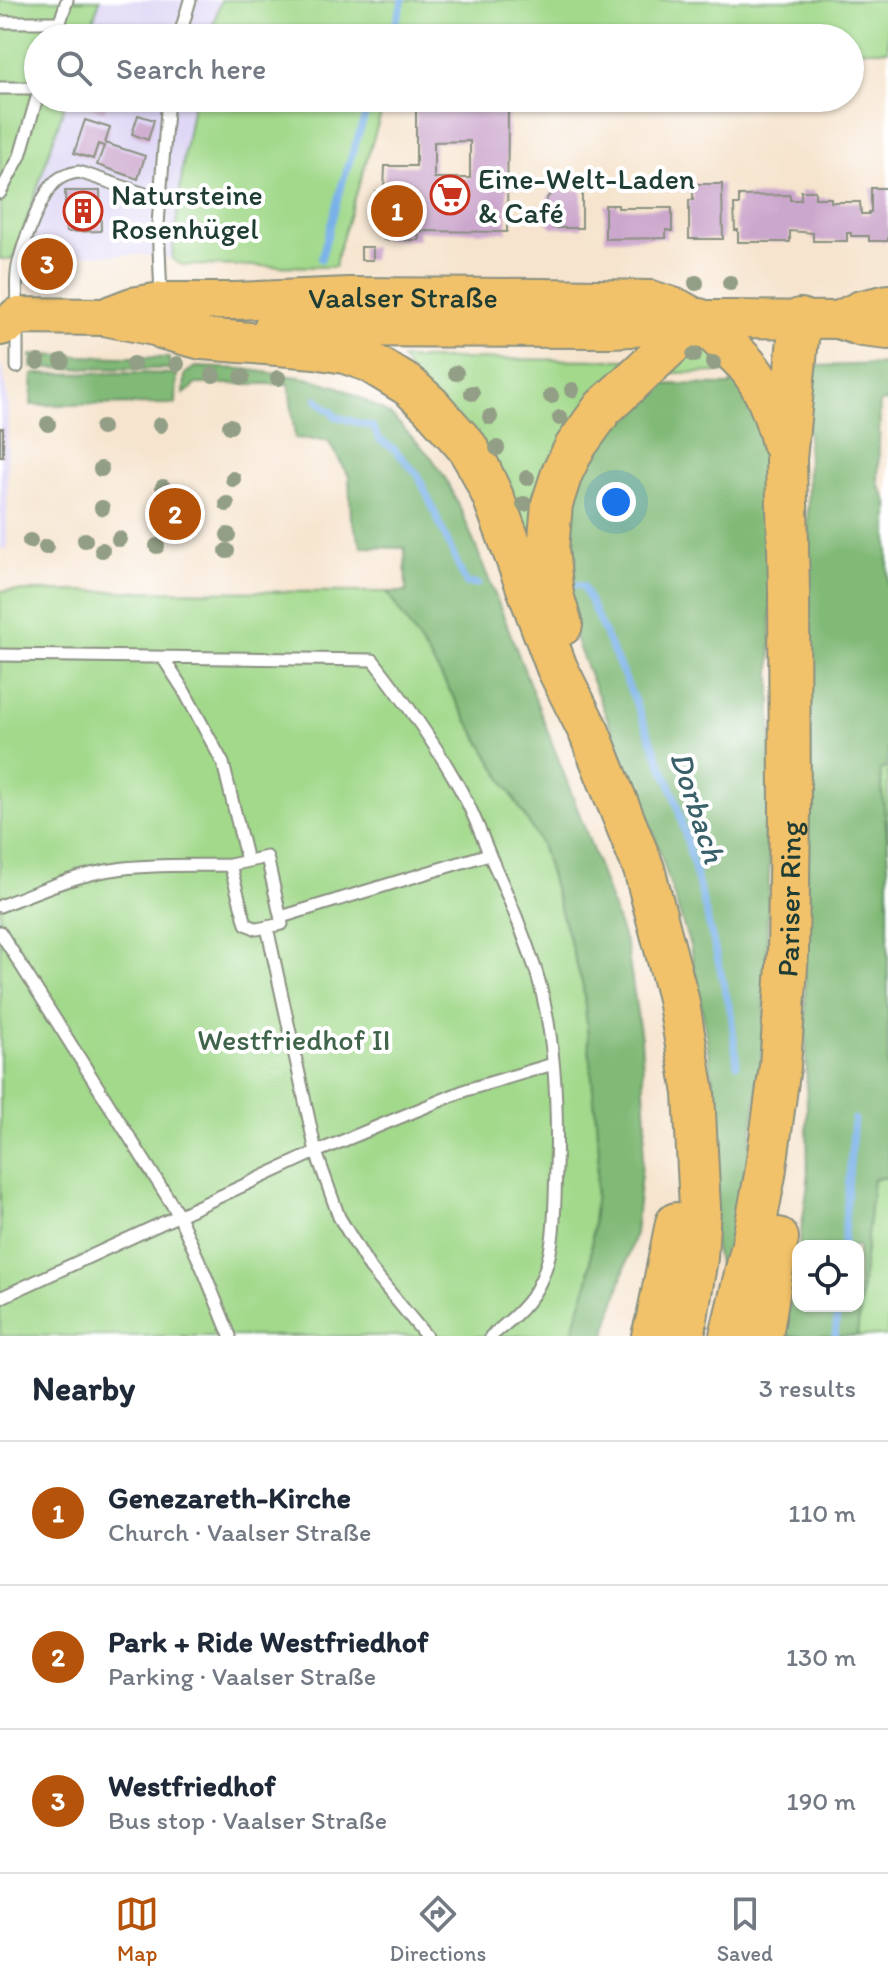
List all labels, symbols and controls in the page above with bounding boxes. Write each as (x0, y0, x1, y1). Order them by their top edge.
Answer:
search box (24, 24, 864, 112)
icon: search (52, 46, 96, 90)
text: Search here (116, 50, 266, 87)
place label: Eine-Welt-Laden & Café (478, 160, 695, 231)
supermarket icon: Eine-Welt-Laden & Café (429, 174, 471, 216)
place label: Natursteine Rosenhügel (111, 176, 263, 247)
pin: 1 (371, 181, 423, 241)
building icon: Natursteine Rosenhügel (62, 190, 104, 232)
pin: 3 (21, 234, 73, 294)
street label: Vaalser Straße (307, 277, 498, 316)
your location (596, 482, 636, 522)
pin: 2 (149, 484, 201, 544)
water label: Dorbach (662, 746, 734, 868)
street label: Pariser Ring (768, 820, 808, 978)
park label: Westfriedhof II (197, 1021, 391, 1058)
map controls (792, 1240, 864, 1312)
button: locate (792, 1240, 864, 1312)
text: Nearby (32, 1368, 135, 1409)
text: 3 results (759, 1372, 856, 1404)
text: Genezareth-Kirche (108, 1479, 351, 1516)
text: 1 (52, 1497, 64, 1529)
text: 110 m (788, 1497, 856, 1529)
text: Church · Vaalser Straße (108, 1516, 371, 1548)
text: Park + Ride Westfriedhof (108, 1623, 428, 1660)
text: 2 (51, 1641, 65, 1673)
text: 130 m (786, 1641, 856, 1673)
text: Parking · Vaalser Straße (108, 1660, 376, 1692)
text: Westfriedhof (108, 1767, 276, 1804)
text: 3 (51, 1785, 65, 1817)
text: 190 m (787, 1785, 856, 1817)
text: Bus stop · Vaalser Straße (108, 1804, 387, 1836)
tab: Map (115, 1892, 159, 1967)
tab: Directions (390, 1892, 486, 1967)
tab: Saved (717, 1892, 773, 1967)

